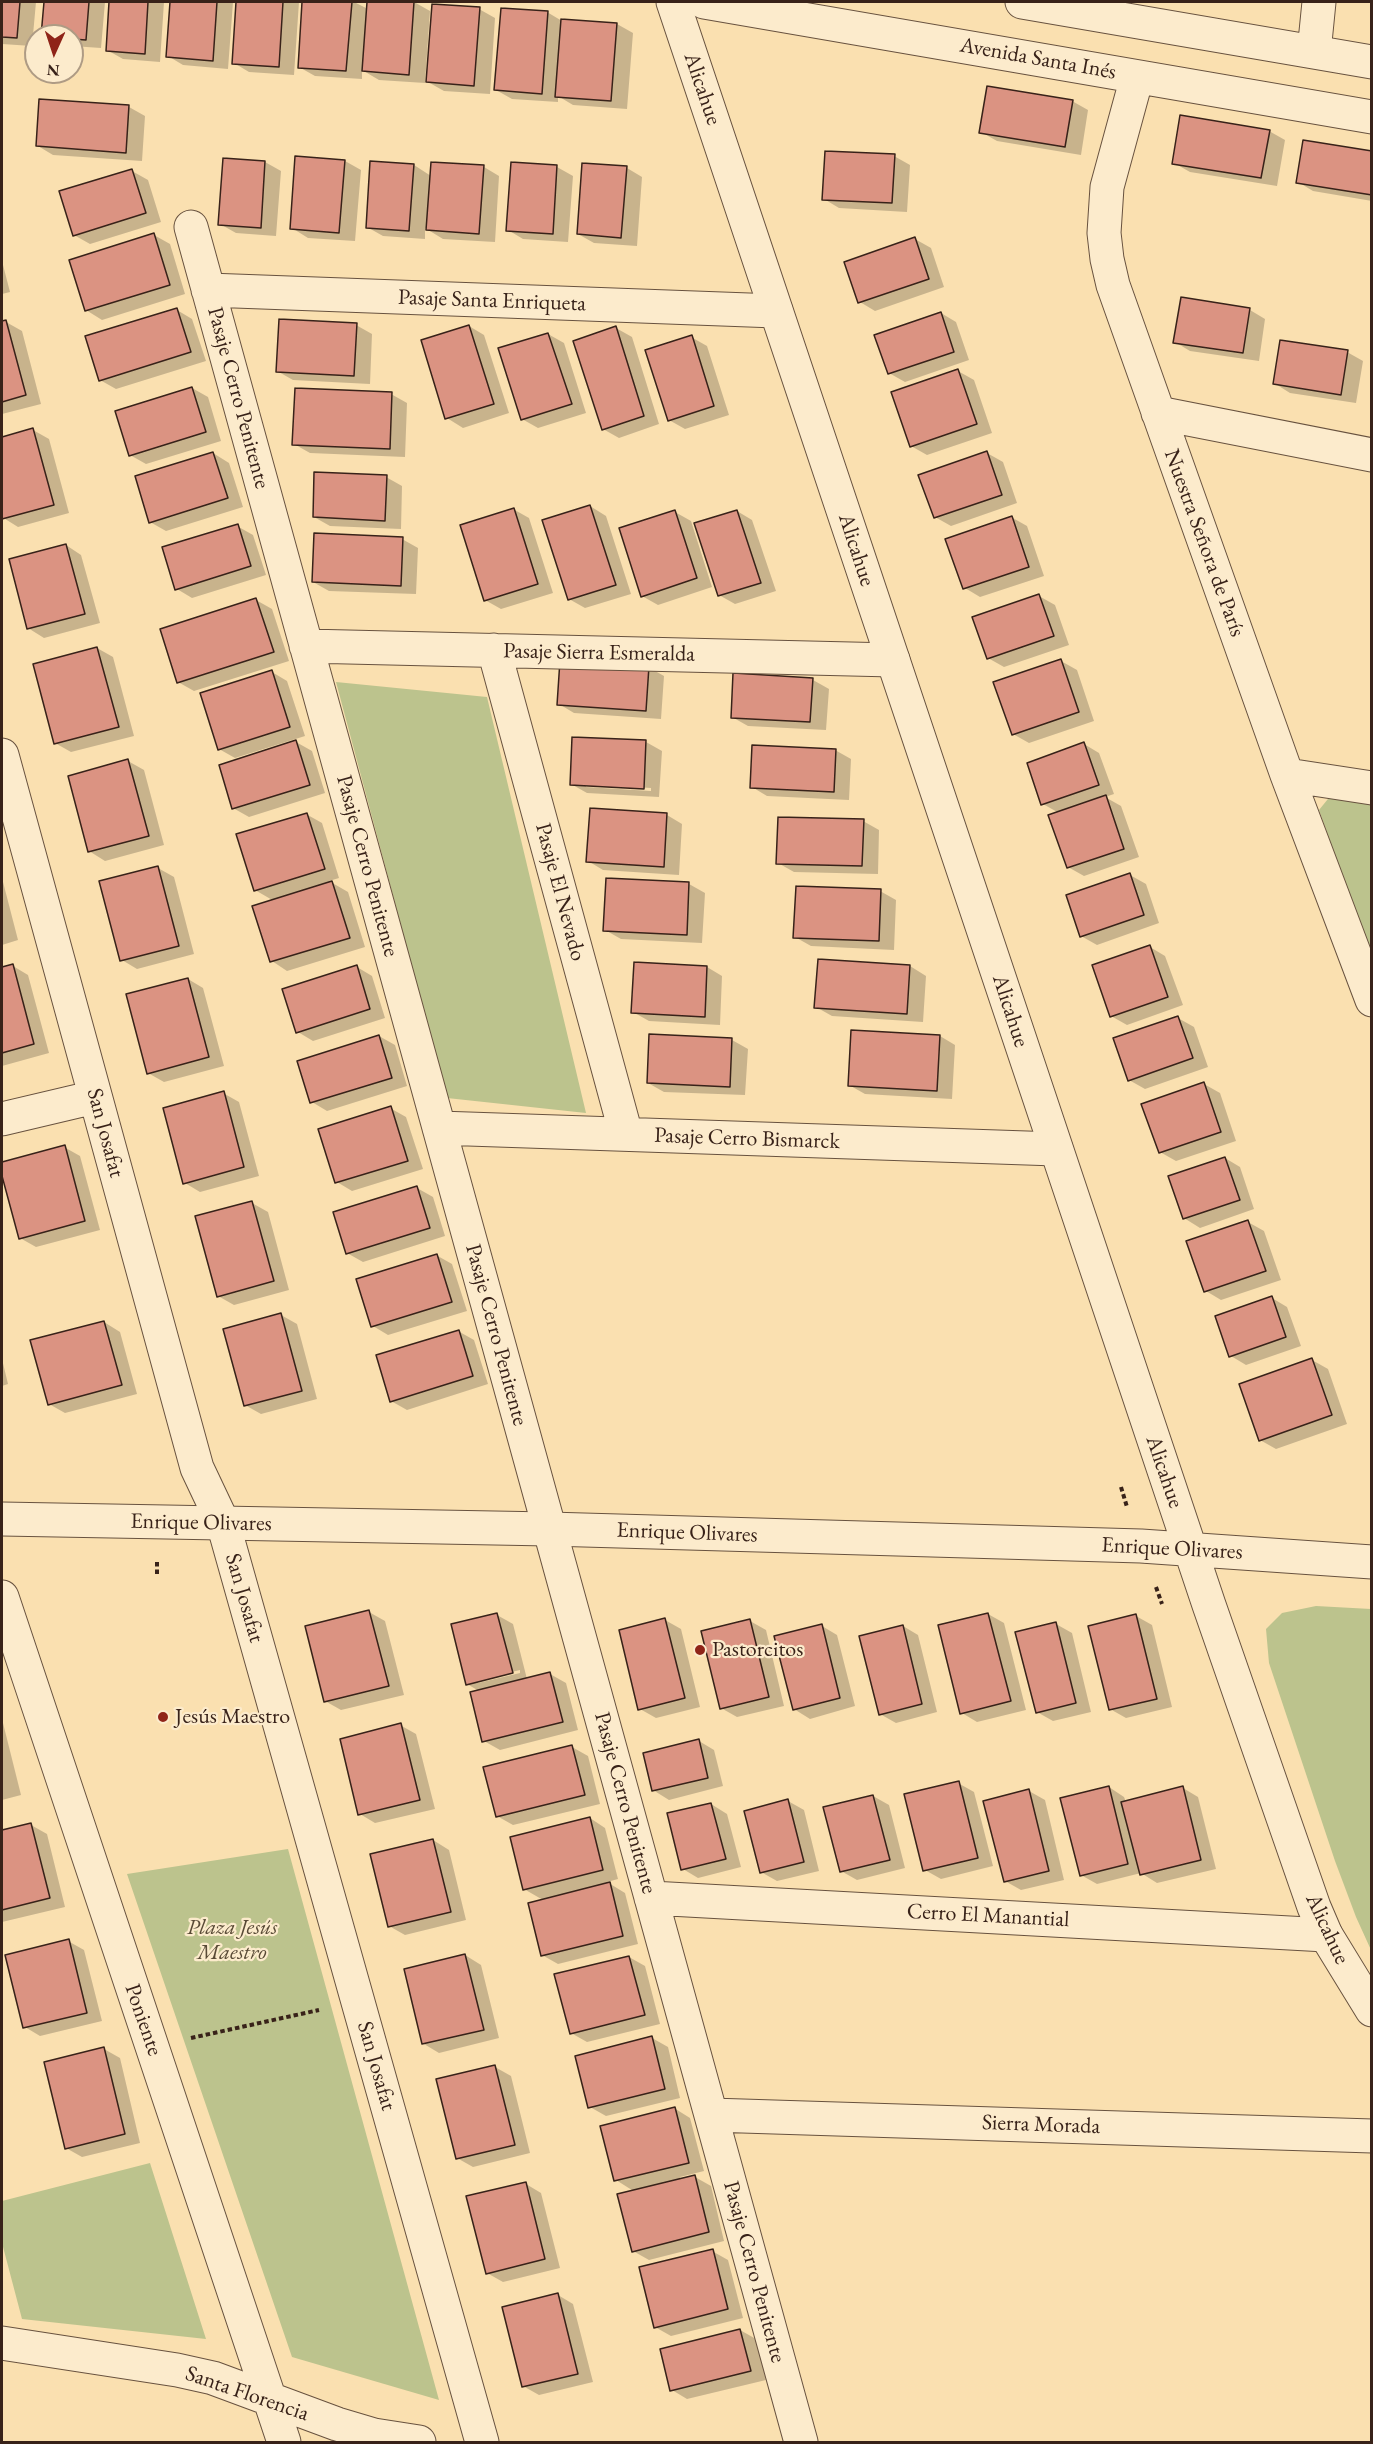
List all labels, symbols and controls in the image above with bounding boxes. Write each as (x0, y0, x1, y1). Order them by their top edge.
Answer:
north arrow (24, 24, 84, 84)
street label: Avenida Santa Inés (958, 32, 1118, 86)
street label: Alicahue (677, 49, 727, 129)
text: N (46, 60, 60, 81)
street label: Pasaje Santa Enriqueta (397, 285, 587, 317)
street label: Pasaje Cerro Penitente (201, 304, 275, 492)
street label: Nuestra Señora de París (1158, 446, 1250, 640)
street label: Alicahue (832, 510, 880, 590)
street label: Pasaje Sierra Esmeralda (503, 638, 695, 668)
street label: Pasaje Cerro Penitente (330, 772, 404, 960)
street label: Pasaje El Nevado (529, 820, 591, 964)
street label: Alicahue (986, 971, 1034, 1051)
street label: San Josafat (80, 1085, 130, 1181)
street label: Pasaje Cerro Bismarck (654, 1123, 840, 1155)
street label: Pasaje Cerro Penitente (459, 1241, 533, 1429)
street label: Alicahue (1139, 1432, 1189, 1512)
street label: Enrique Olivares (130, 1509, 272, 1537)
street label: Enrique Olivares (616, 1517, 758, 1549)
street label: Enrique Olivares (1101, 1532, 1243, 1566)
street label: San Josafat (219, 1550, 269, 1646)
place label: Pastorcitos (712, 1637, 803, 1663)
marker: Pastorcitos (693, 1643, 707, 1657)
place label: Jesús Maestro (175, 1704, 290, 1730)
street label: Pasaje Cerro Penitente (588, 1709, 662, 1897)
marker: Jesús Maestro (156, 1710, 170, 1724)
street label: Alicahue (1299, 1890, 1355, 1968)
street label: Cerro El Manantial (906, 1899, 1070, 1933)
park label: Plaza Jesús Maestro (187, 1915, 277, 1966)
street label: Poniente (118, 1980, 168, 2060)
street label: San Josafat (351, 2018, 401, 2114)
street label: Sierra Morada (981, 2110, 1101, 2140)
street label: Pasaje Cerro Penitente (717, 2178, 791, 2366)
street label: Santa Florencia (182, 2361, 312, 2427)

